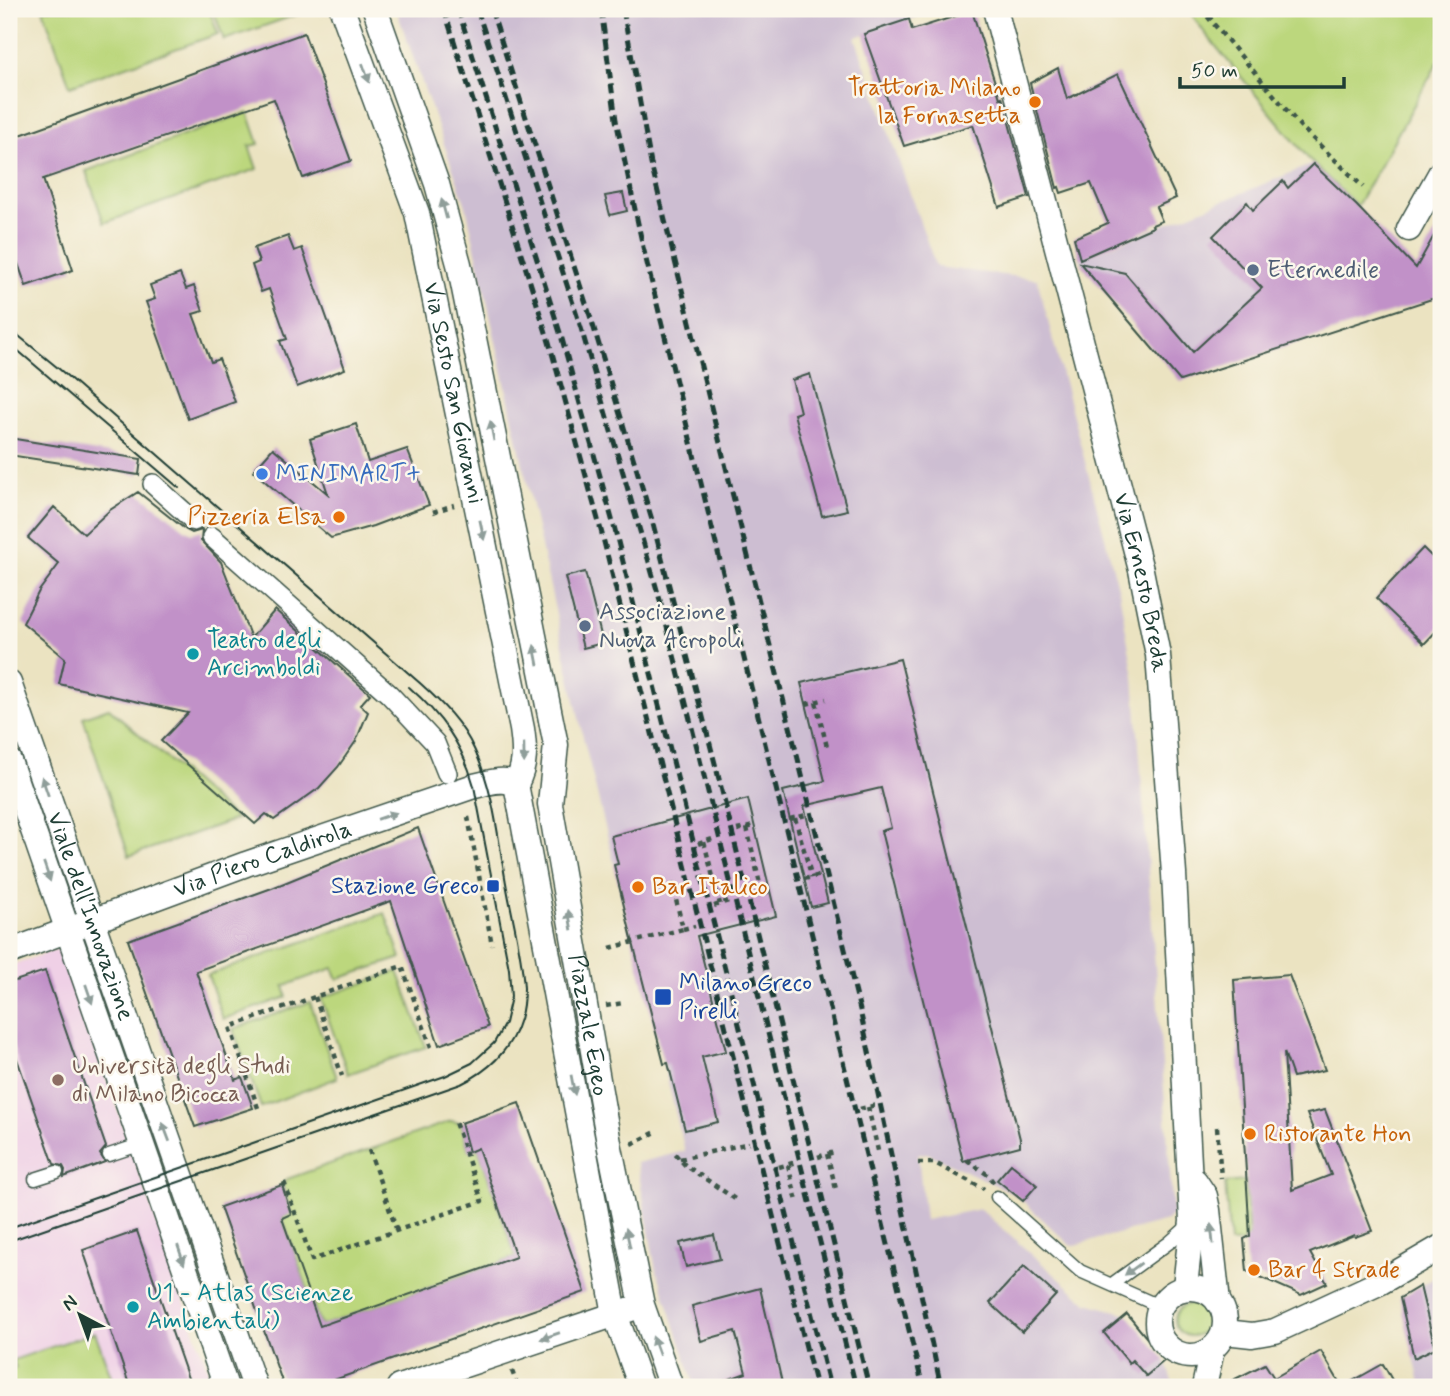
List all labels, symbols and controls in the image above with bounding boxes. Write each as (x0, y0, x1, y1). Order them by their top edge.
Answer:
scale bar (1180, 46, 1345, 90)
text: 50 m (1191, 57, 1238, 85)
one-way arrow (361, 62, 372, 83)
place label: Trattoria Milano la Fornasetta (848, 73, 1021, 132)
marker: Trattoria Milano la Fornasetta (1027, 94, 1043, 110)
one-way arrow (438, 198, 449, 220)
place label: Eternedile (1267, 255, 1379, 286)
marker: Eternedile (1245, 262, 1261, 278)
street label: Via Sesto San Giovanni (416, 279, 491, 507)
one-way arrow (486, 420, 497, 442)
place label: MINIMART+ (276, 459, 422, 490)
marker: MINIMART+ (254, 466, 270, 482)
street label: Via Ernesto Breda (1106, 489, 1175, 674)
place label: Pizzeria Elsa (188, 502, 326, 533)
marker: Pizzeria Elsa (331, 509, 347, 525)
one-way arrow (476, 519, 487, 541)
place label: Associazione Nuova Acropoli (599, 597, 741, 656)
marker: Associazione Nuova Acropoli (577, 618, 593, 634)
place label: Teatro degli Arcimboldi (207, 625, 322, 684)
one-way arrow (531, 644, 542, 666)
marker: Teatro degli Arcimboldi (185, 646, 201, 662)
one-way arrow (518, 742, 530, 764)
one-way arrow (39, 776, 50, 797)
street label: Viale dell'Innovazione (40, 808, 141, 1025)
one-way arrow (376, 810, 397, 821)
street label: Via Piero Caldirola (169, 813, 356, 905)
one-way arrow (42, 861, 53, 882)
place label: Stazione Greco (331, 871, 479, 902)
place label: Bar Italico (652, 872, 768, 903)
marker: Stazione Greco (485, 878, 501, 894)
marker: Bar Italico (630, 879, 646, 895)
one-way arrow (565, 909, 576, 931)
street label: Piazzale Egeo (561, 952, 616, 1098)
place label: Milano Greco Pirelli (679, 968, 812, 1027)
one-way arrow (84, 984, 95, 1005)
marker: Milano Greco Pirelli (653, 987, 673, 1007)
place label: Università degli Studi di Milano Bicocca (72, 1051, 290, 1110)
marker: Università degli Studi di Milano Bicocca (50, 1072, 66, 1088)
one-way arrow (567, 1074, 578, 1096)
place label: Ristorante Hon (1264, 1119, 1412, 1150)
one-way arrow (160, 1122, 171, 1143)
marker: Ristorante Hon (1242, 1126, 1258, 1142)
one-way arrow (1206, 1223, 1217, 1245)
one-way arrow (622, 1227, 633, 1249)
one-way arrow (176, 1244, 187, 1265)
place label: Bar 4 Strade (1268, 1255, 1400, 1286)
one-way arrow (1124, 1261, 1142, 1275)
marker: Bar 4 Strade (1246, 1262, 1262, 1278)
place label: U1 - Atlas (Scienze Ambientali) (147, 1278, 353, 1337)
north arrow (46, 1280, 116, 1350)
text: N (57, 1290, 83, 1317)
marker: U1 - Atlas (Scienze Ambientali) (125, 1299, 141, 1315)
one-way arrow (540, 1331, 561, 1342)
one-way arrow (650, 1336, 661, 1357)

